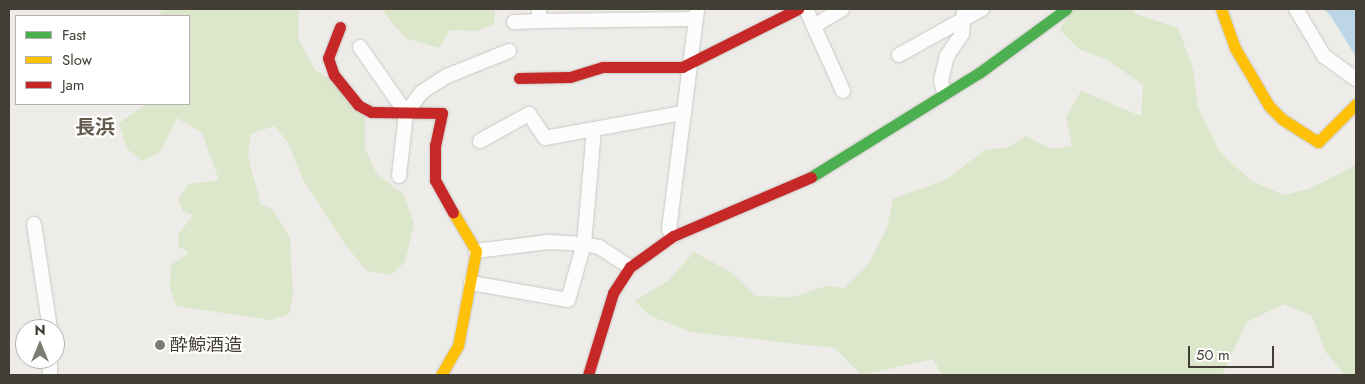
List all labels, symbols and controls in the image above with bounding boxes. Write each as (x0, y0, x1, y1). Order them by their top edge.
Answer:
legend (15, 15, 190, 105)
text: Fast (62, 24, 86, 46)
text: Slow (62, 49, 92, 71)
text: Jam (62, 74, 85, 96)
district label: 長浜 (75, 115, 115, 139)
north arrow (15, 319, 65, 369)
text: N (34, 320, 46, 340)
place label: 酔鯨酒造 (170, 334, 242, 356)
scale bar (1190, 336, 1276, 368)
marker: 酔鯨酒造 (154, 339, 166, 351)
text: 50 m (1196, 344, 1230, 366)

